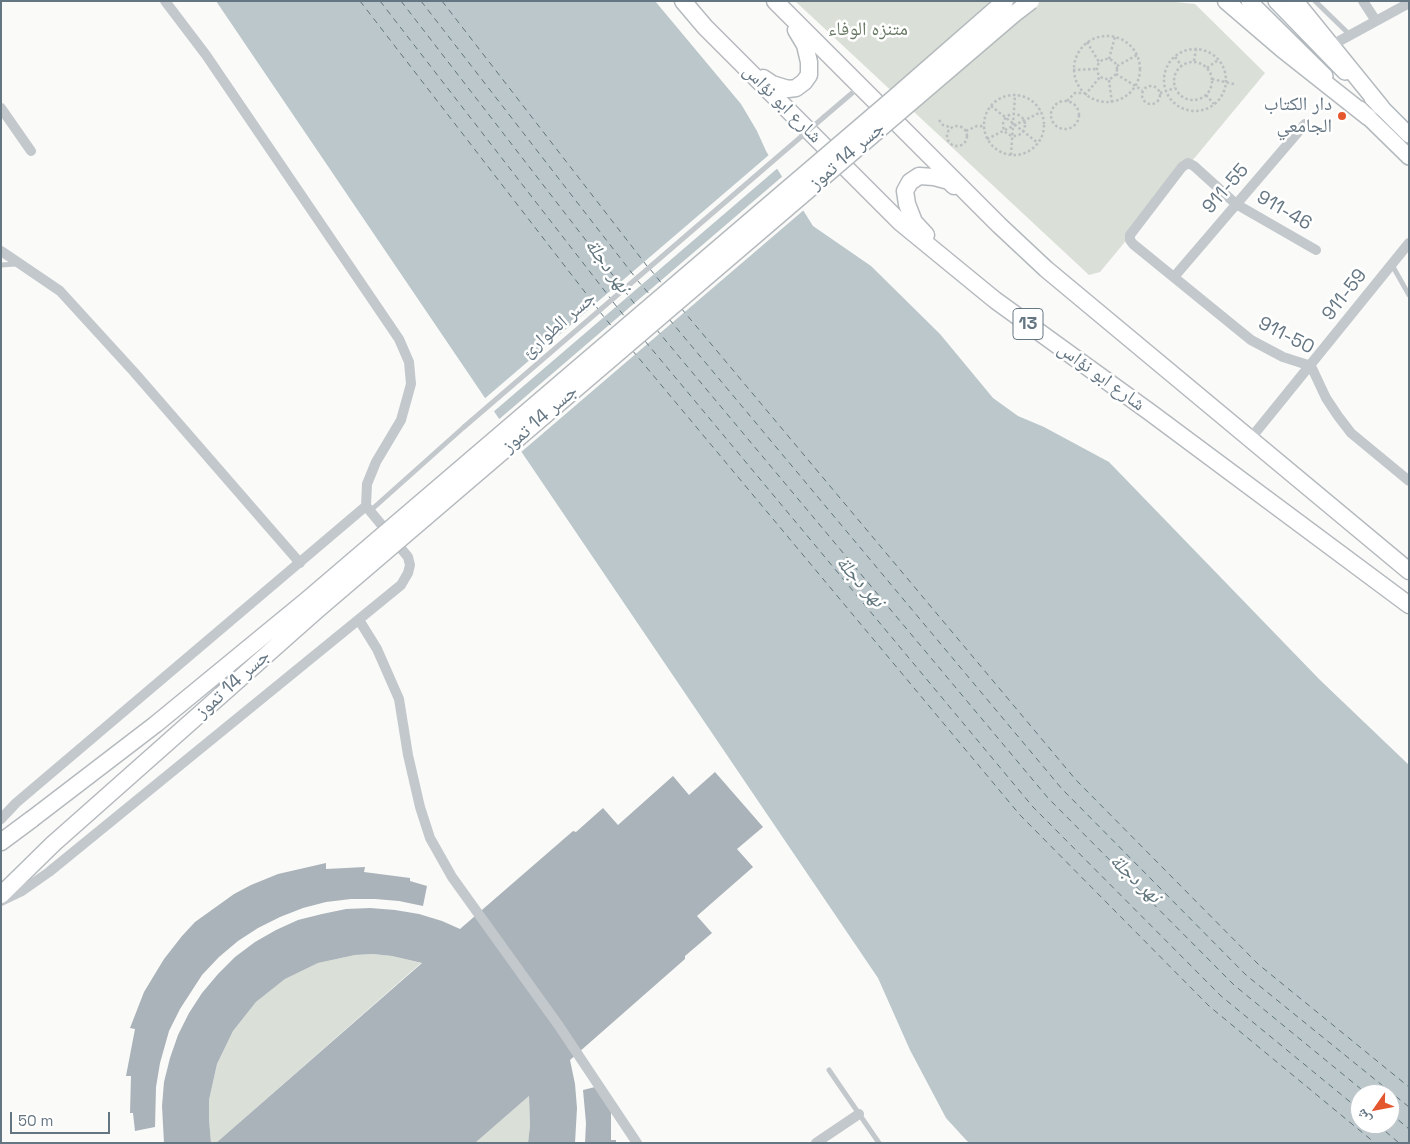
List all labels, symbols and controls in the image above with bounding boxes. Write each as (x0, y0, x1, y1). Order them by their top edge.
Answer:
park label: متنزه الوفاء (828, 19, 908, 41)
street label: شارع ابو نؤاس (738, 60, 826, 148)
place label: دار الكتاب الجامعي (1264, 94, 1332, 138)
marker: دار الكتاب الجامعي (1336, 110, 1348, 122)
street label: جسر 14 تموز (805, 117, 889, 195)
street label: 911-55 (1198, 159, 1254, 219)
street label: 911-46 (1252, 186, 1316, 236)
water label: نهر دجلة (579, 234, 635, 298)
street label: 911-59 (1318, 265, 1372, 325)
street label: جسر الطوارئ (517, 287, 601, 363)
road number: 13 (1013, 308, 1043, 339)
street label: 911-50 (1254, 312, 1318, 360)
street label: شارع ابو نؤاس (1053, 338, 1149, 416)
street label: جسر 14 تموز (498, 380, 582, 458)
water label: نهر دجلة (831, 551, 889, 613)
street label: جسر 14 تموز (191, 645, 275, 723)
water label: نهر دجلة (1104, 849, 1166, 909)
north arrow (1350, 1084, 1400, 1134)
scale bar (12, 1102, 112, 1134)
text: ش (1352, 1105, 1375, 1128)
text: 50 m (18, 1111, 53, 1130)

